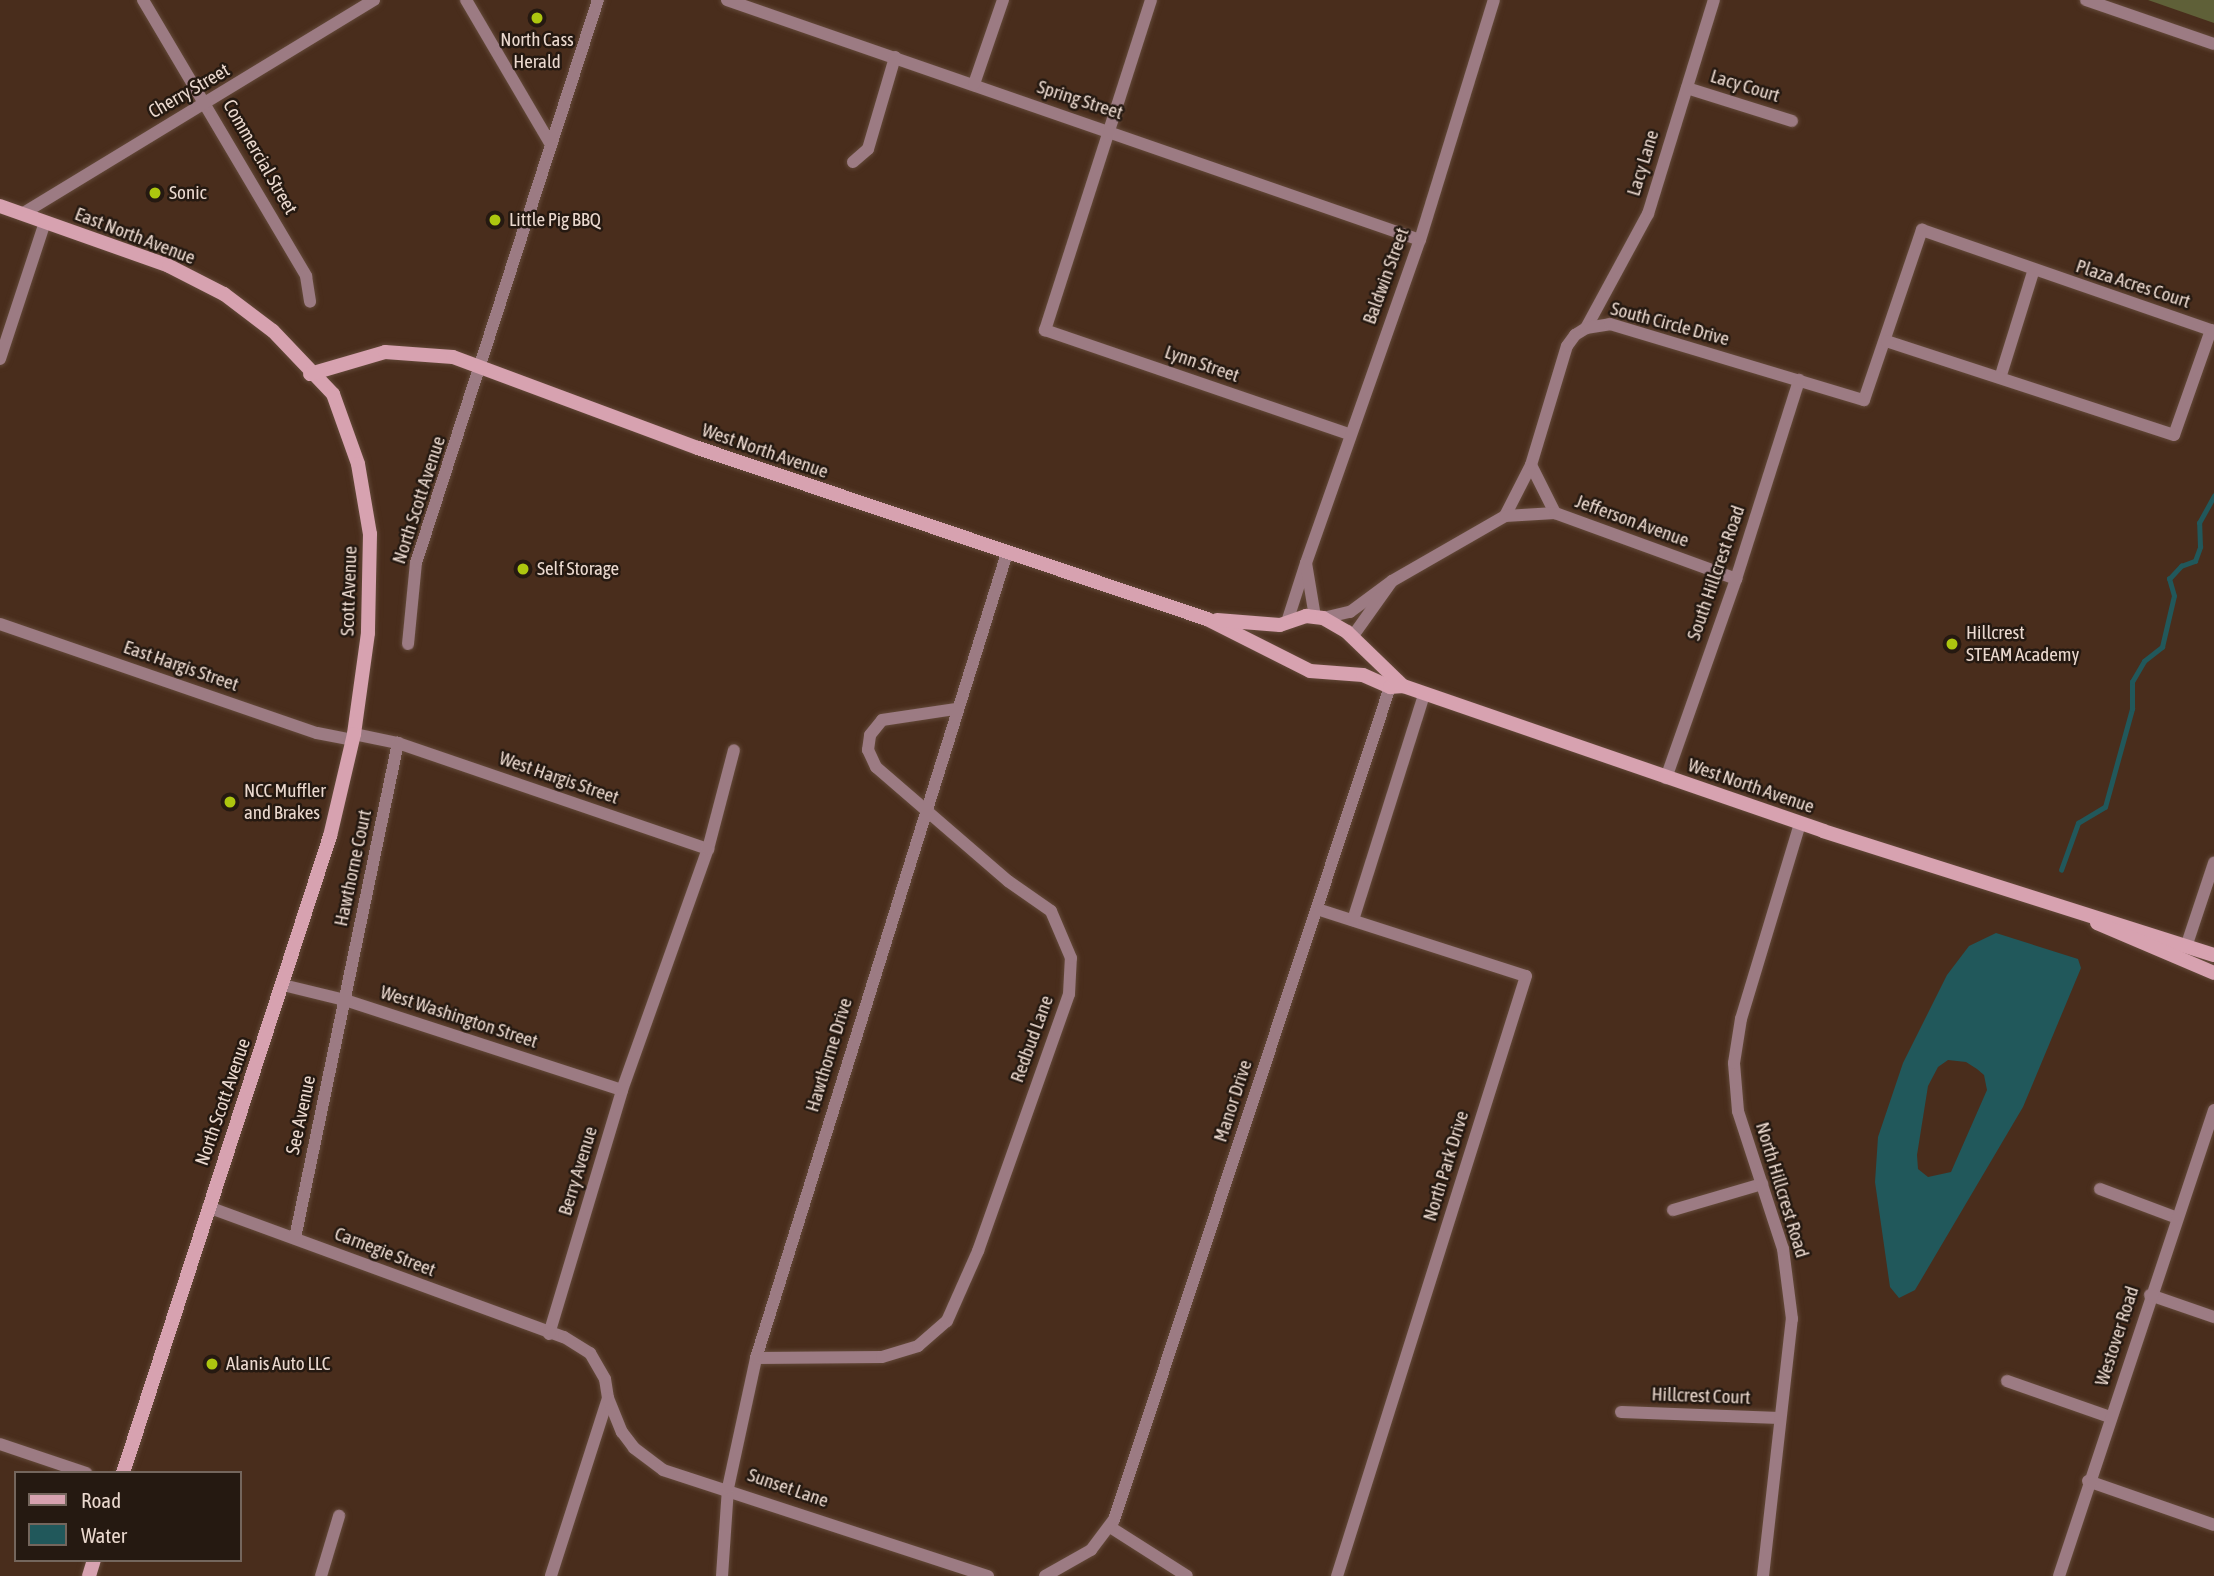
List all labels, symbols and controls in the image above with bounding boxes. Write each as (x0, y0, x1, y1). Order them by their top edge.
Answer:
marker: North Cass Herald (529, 10, 545, 26)
place label: North Cass Herald (500, 29, 574, 73)
street label: Cherry Street (144, 59, 234, 123)
street label: Lacy Court (1708, 65, 1782, 107)
street label: Spring Street (1034, 75, 1126, 125)
street label: Commercial Street (218, 96, 302, 218)
street label: Lacy Lane (1622, 127, 1664, 199)
place label: Sonic (169, 182, 207, 204)
marker: Sonic (147, 185, 163, 201)
street label: East North Avenue (72, 203, 198, 269)
place label: Little Pig BBQ (509, 209, 601, 231)
marker: Little Pig BBQ (487, 212, 503, 228)
street label: Baldwin Street (1358, 225, 1414, 327)
street label: Plaza Acres Court (2073, 255, 2193, 313)
street label: South Circle Drive (1608, 297, 1732, 351)
street label: Lynn Street (1162, 341, 1242, 387)
street label: West North Avenue (699, 419, 831, 483)
street label: North Scott Avenue (388, 433, 450, 567)
street label: Jefferson Avenue (1572, 490, 1692, 552)
street label: South Hillcrest Road (1682, 503, 1750, 643)
street label: Scott Avenue (336, 546, 362, 636)
place label: Self Storage (537, 558, 619, 580)
marker: Self Storage (515, 561, 531, 577)
place label: Hillcrest STEAM Academy (1966, 622, 2079, 666)
street label: East Hargis Street (120, 636, 242, 696)
marker: Hillcrest STEAM Academy (1944, 636, 1960, 652)
street label: West Hargis Street (496, 747, 622, 809)
street label: West North Avenue (1685, 754, 1817, 818)
place label: NCC Muffler and Brakes (244, 780, 326, 824)
marker: NCC Muffler and Brakes (222, 794, 238, 810)
street label: Hawthorne Court (330, 808, 376, 928)
street label: West Washington Street (377, 981, 541, 1053)
street label: Redbud Lane (1006, 992, 1058, 1086)
street label: Hawthorne Drive (801, 995, 857, 1115)
street label: North Scott Avenue (191, 1035, 255, 1169)
street label: Manor Drive (1209, 1057, 1257, 1145)
street label: See Avenue (281, 1073, 321, 1157)
street label: North Park Drive (1418, 1108, 1474, 1224)
street label: North Hillcrest Road (1751, 1120, 1813, 1260)
street label: Berry Avenue (554, 1124, 602, 1218)
street label: Carnegie Street (331, 1222, 439, 1282)
street label: Westover Road (2090, 1283, 2144, 1389)
place label: Alanis Auto LLC (226, 1353, 330, 1375)
marker: Alanis Auto LLC (204, 1356, 220, 1372)
street label: Hillcrest Court (1651, 1383, 1751, 1409)
street label: Sunset Lane (745, 1464, 831, 1512)
legend (14, 1471, 242, 1562)
text: Road (81, 1488, 121, 1512)
text: Water (81, 1523, 127, 1547)

